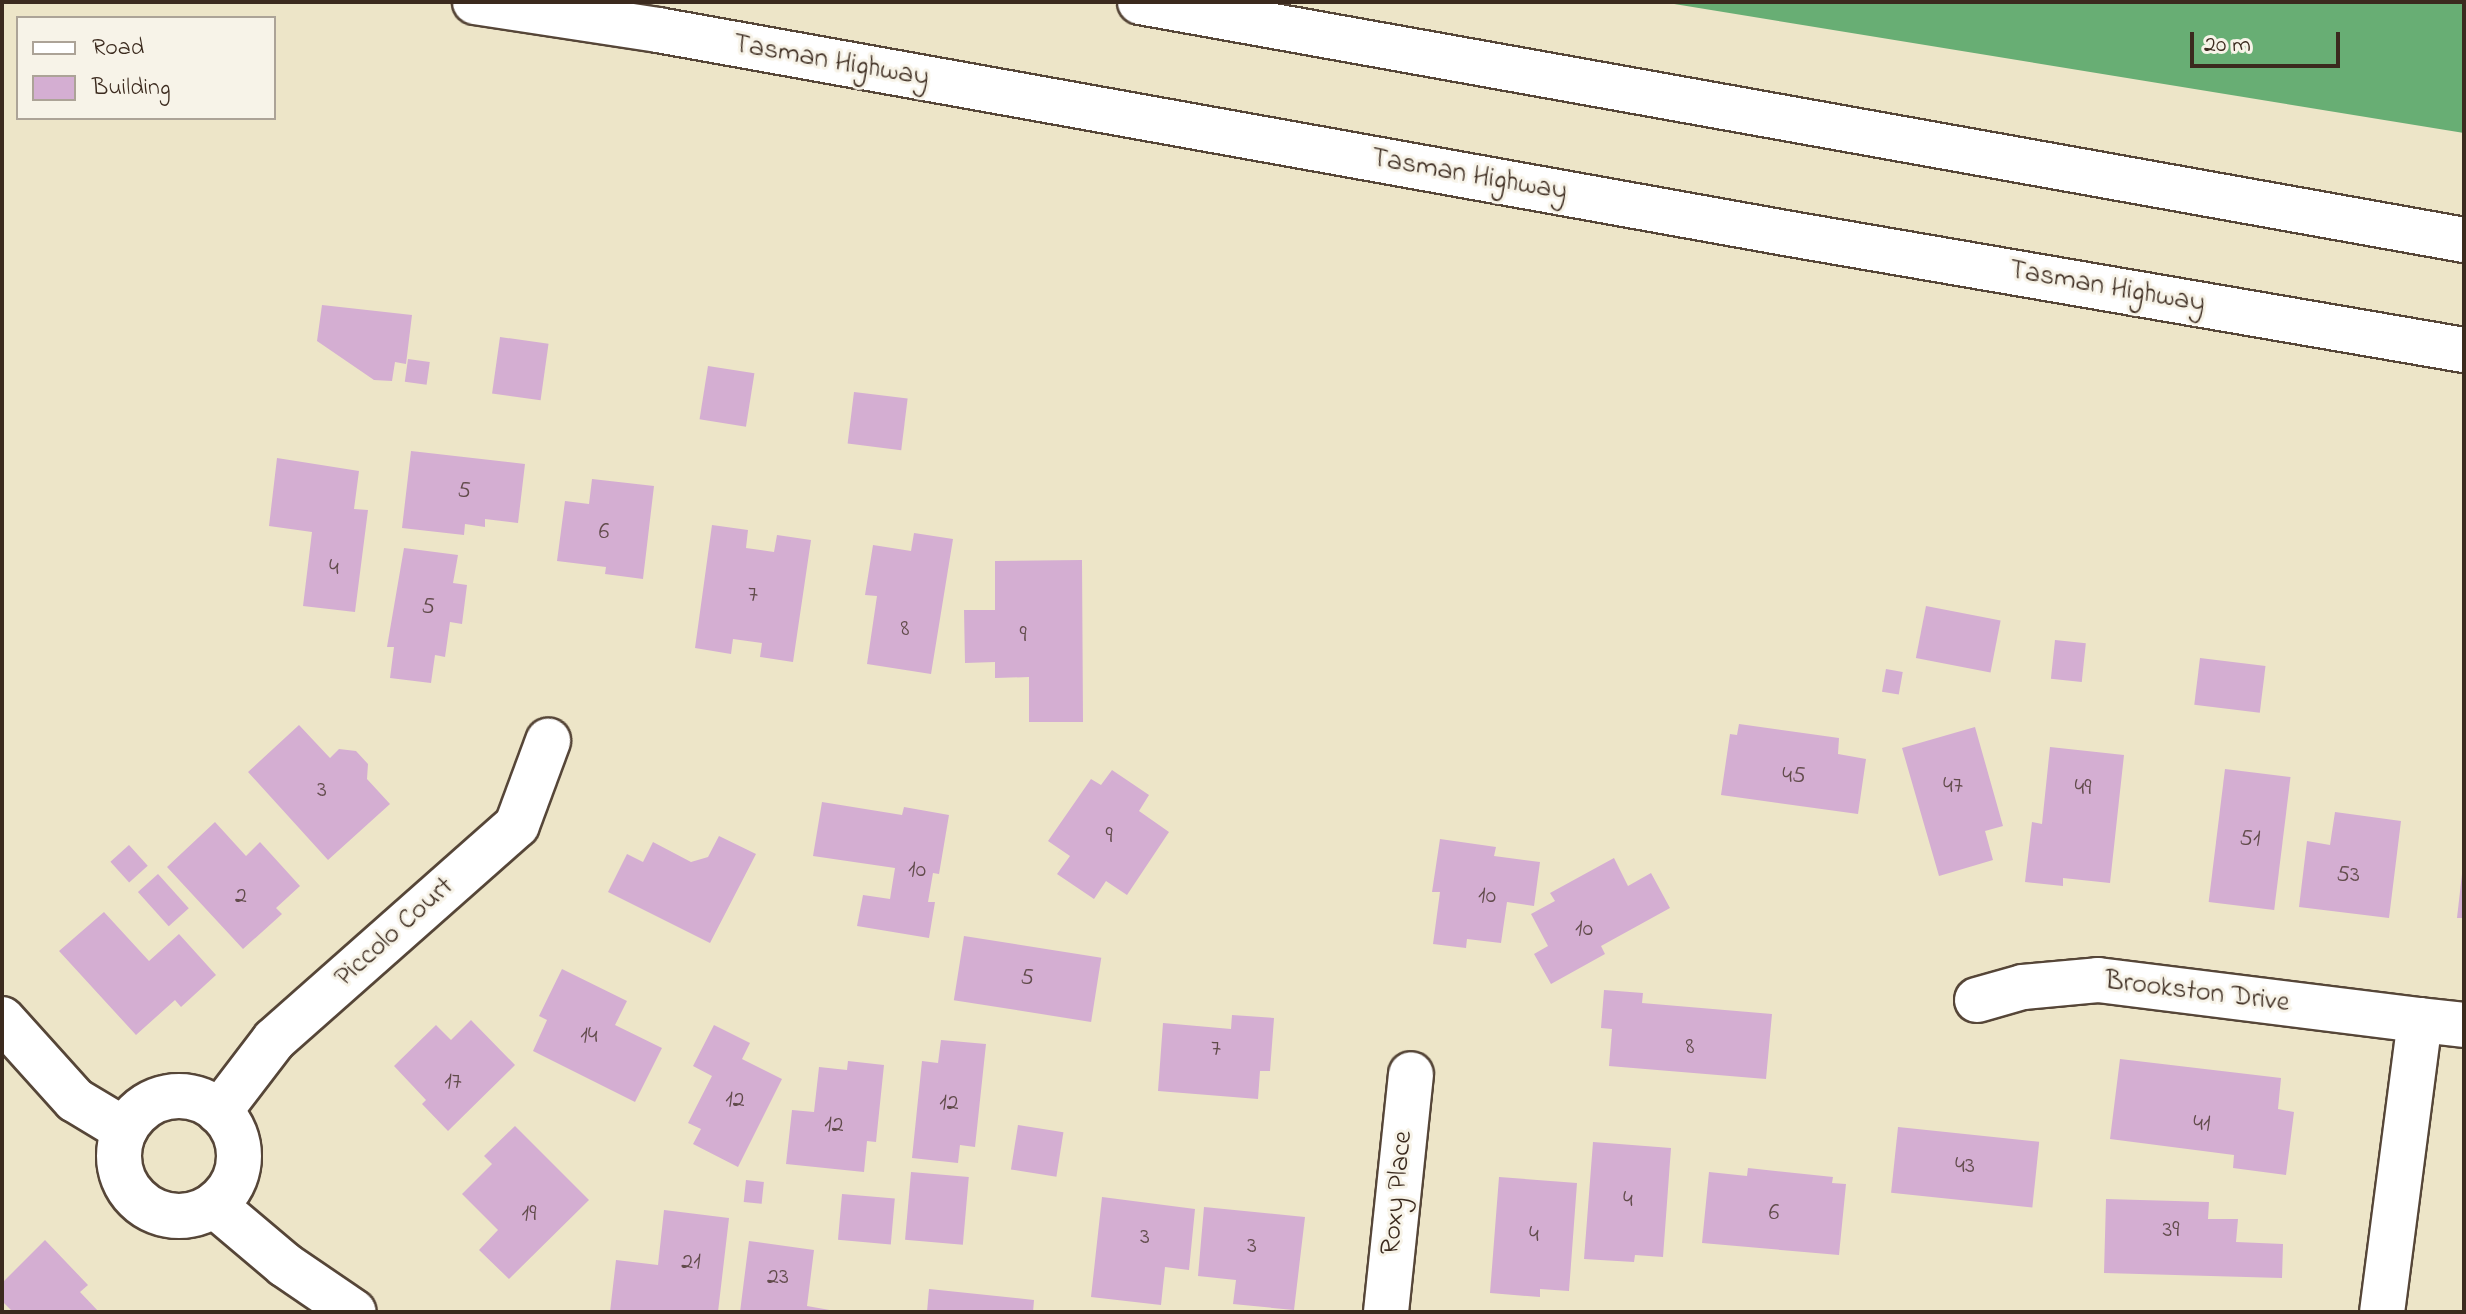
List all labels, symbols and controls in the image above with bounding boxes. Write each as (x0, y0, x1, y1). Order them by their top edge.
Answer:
legend (16, 16, 276, 120)
scale bar (2194, 16, 2344, 66)
street label: Tasman Highway (730, 28, 932, 96)
text: 20 m (2204, 28, 2251, 63)
text: Road (92, 31, 144, 66)
text: Building (92, 71, 171, 106)
street label: Tasman Highway (1368, 142, 1570, 210)
street label: Tasman Highway (2006, 254, 2208, 322)
house number: 5 (457, 478, 471, 506)
house number: 6 (599, 519, 609, 547)
house number: 4 (329, 555, 339, 583)
house number: 7 (748, 582, 758, 610)
house number: 5 (421, 594, 435, 622)
house number: 8 (901, 616, 909, 644)
house number: 9 (1019, 622, 1027, 650)
house number: 45 (1782, 763, 1806, 791)
house number: 47 (1943, 773, 1963, 801)
house number: 49 (2074, 775, 2092, 803)
house number: 3 (317, 777, 327, 805)
house number: 9 (1105, 823, 1113, 851)
house number: 51 (2239, 826, 2261, 854)
house number: 10 (908, 857, 926, 885)
house number: 53 (2336, 862, 2360, 890)
street label: Piccolo Court (329, 871, 461, 995)
house number: 2 (235, 883, 247, 911)
house number: 10 (1478, 883, 1496, 911)
house number: 10 (1575, 916, 1593, 944)
house number: 5 (1020, 965, 1034, 993)
street label: Brookston Drive (2103, 965, 2291, 1021)
house number: 14 (580, 1023, 598, 1051)
house number: 8 (1686, 1034, 1694, 1062)
house number: 7 (1211, 1036, 1221, 1064)
house number: 17 (444, 1069, 462, 1097)
house number: 12 (725, 1087, 745, 1115)
house number: 12 (939, 1090, 959, 1118)
house number: 41 (2193, 1111, 2211, 1139)
house number: 12 (824, 1112, 844, 1140)
street label: Roxy Place (1375, 1129, 1421, 1257)
house number: 43 (1955, 1153, 1975, 1181)
house number: 4 (1623, 1187, 1633, 1215)
house number: 6 (1769, 1200, 1779, 1228)
house number: 19 (522, 1201, 536, 1229)
house number: 39 (2162, 1217, 2180, 1245)
house number: 4 (1529, 1222, 1539, 1250)
house number: 3 (1140, 1224, 1150, 1252)
house number: 3 (1247, 1233, 1257, 1261)
house number: 21 (681, 1249, 701, 1277)
house number: 23 (767, 1264, 789, 1292)

